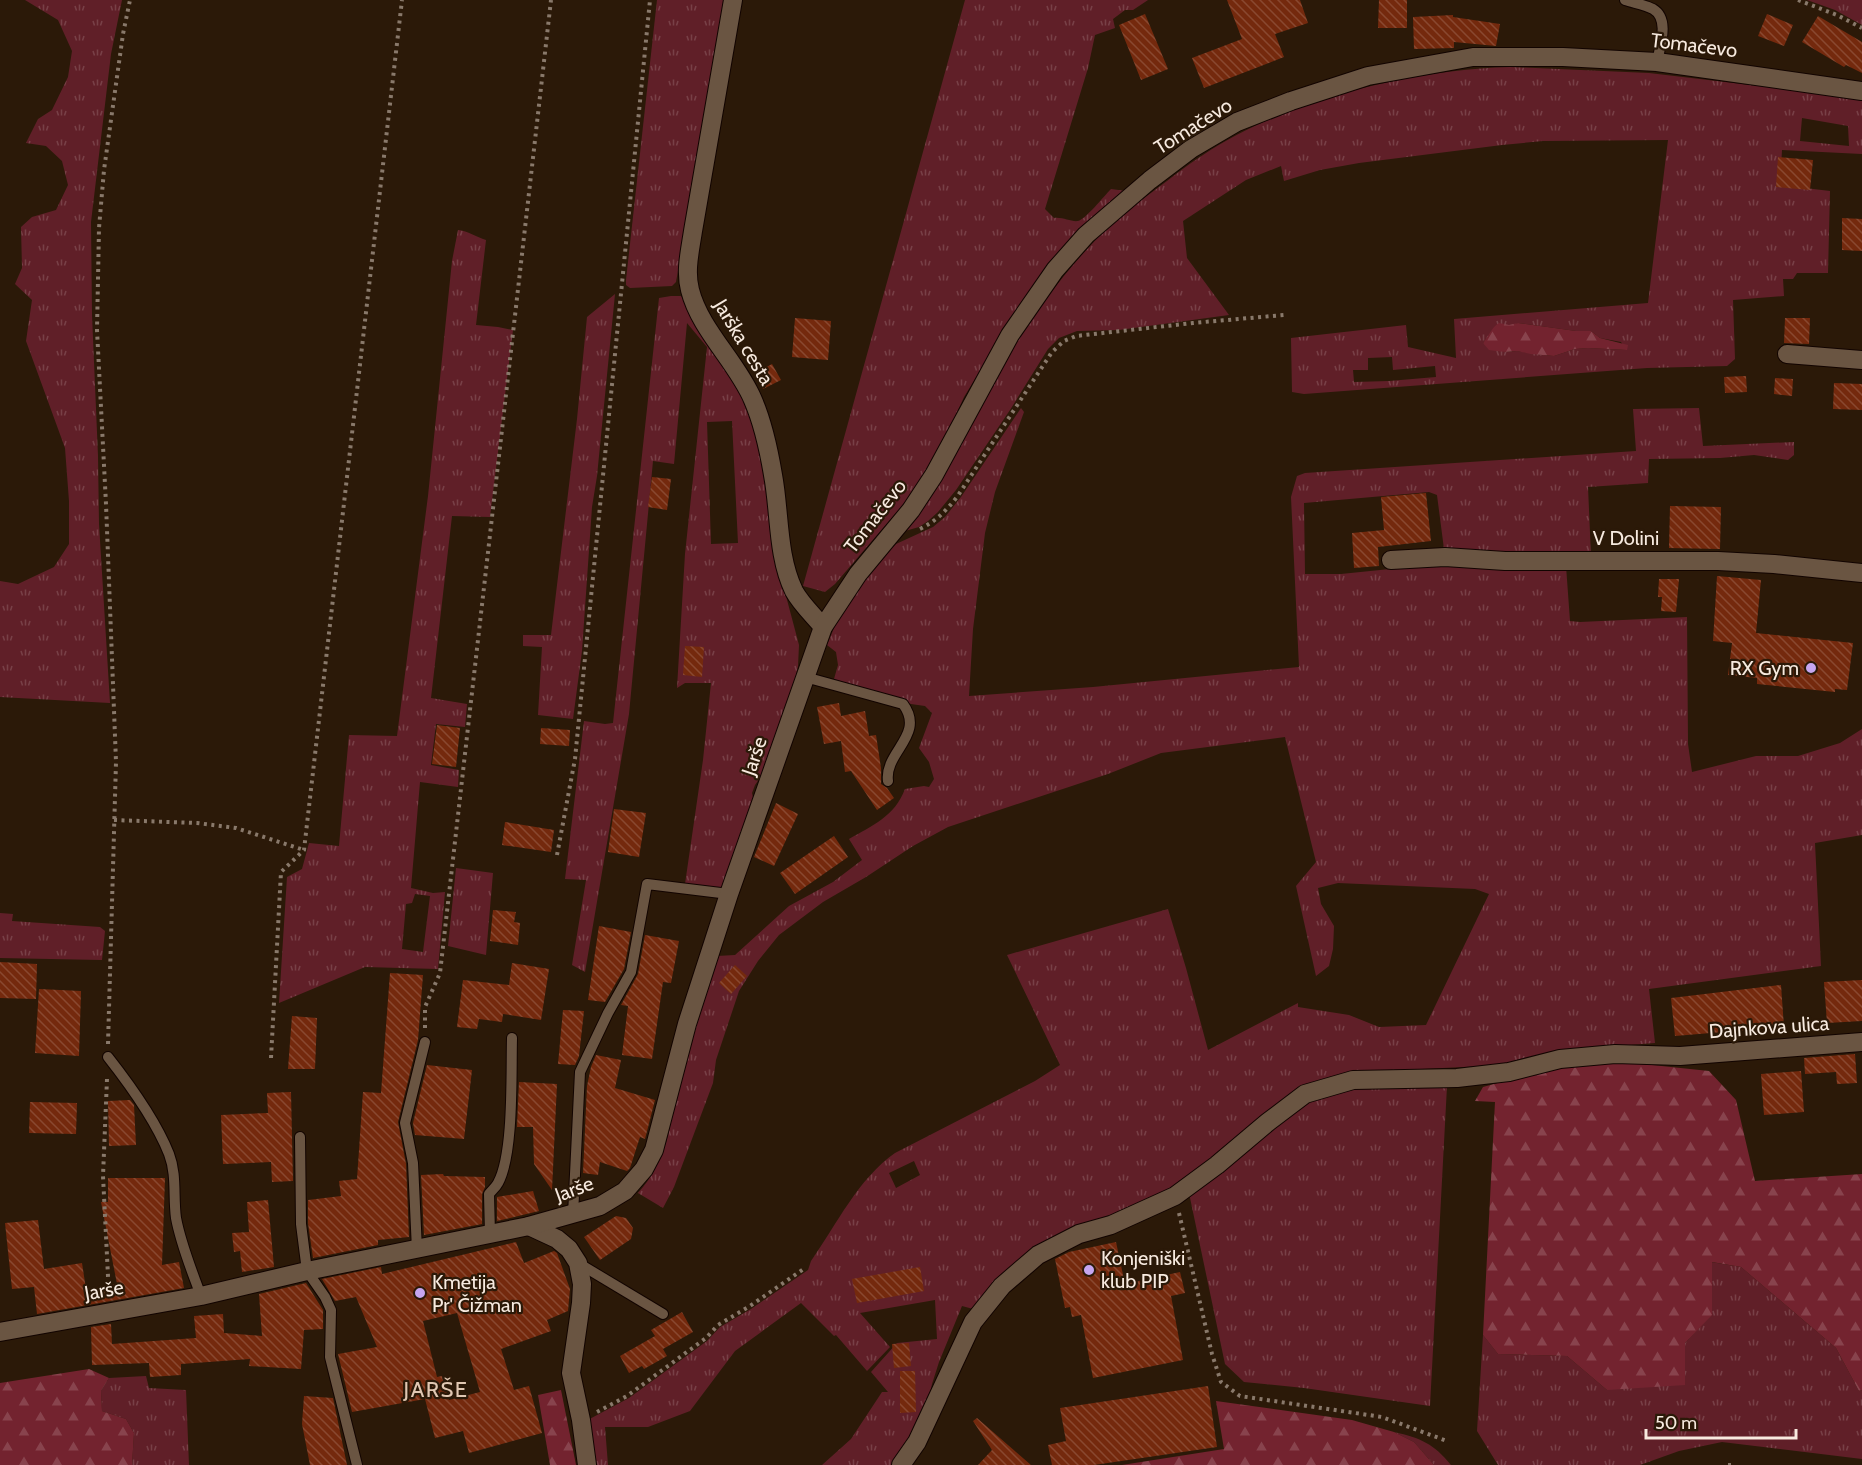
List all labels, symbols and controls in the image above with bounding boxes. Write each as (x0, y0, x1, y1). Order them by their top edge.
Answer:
street label: Tomačevo (1649, 28, 1739, 62)
street label: Tomačevo (1150, 93, 1236, 159)
street label: Jarška cesta (709, 294, 779, 390)
street label: Tomačevo (839, 474, 911, 558)
street label: V Dolini (1593, 526, 1659, 550)
place label: RX Gym (1730, 656, 1799, 680)
marker: RX Gym (1804, 661, 1818, 675)
street label: Jarše (736, 733, 772, 779)
street label: Dajnkova ulica (1708, 1011, 1830, 1043)
street label: Jarše (550, 1171, 597, 1207)
place label: Konjeniški klub PIP (1101, 1246, 1185, 1293)
marker: Konjeniški klub PIP (1082, 1263, 1096, 1277)
place label: Kmetija Pr' Čižman (432, 1270, 522, 1317)
street label: Jarše (82, 1275, 125, 1305)
marker: Kmetija Pr' Čižman (413, 1286, 427, 1300)
district label: JARŠE (403, 1376, 468, 1403)
scale bar (1646, 1402, 1796, 1440)
text: 50 m (1655, 1412, 1697, 1434)

